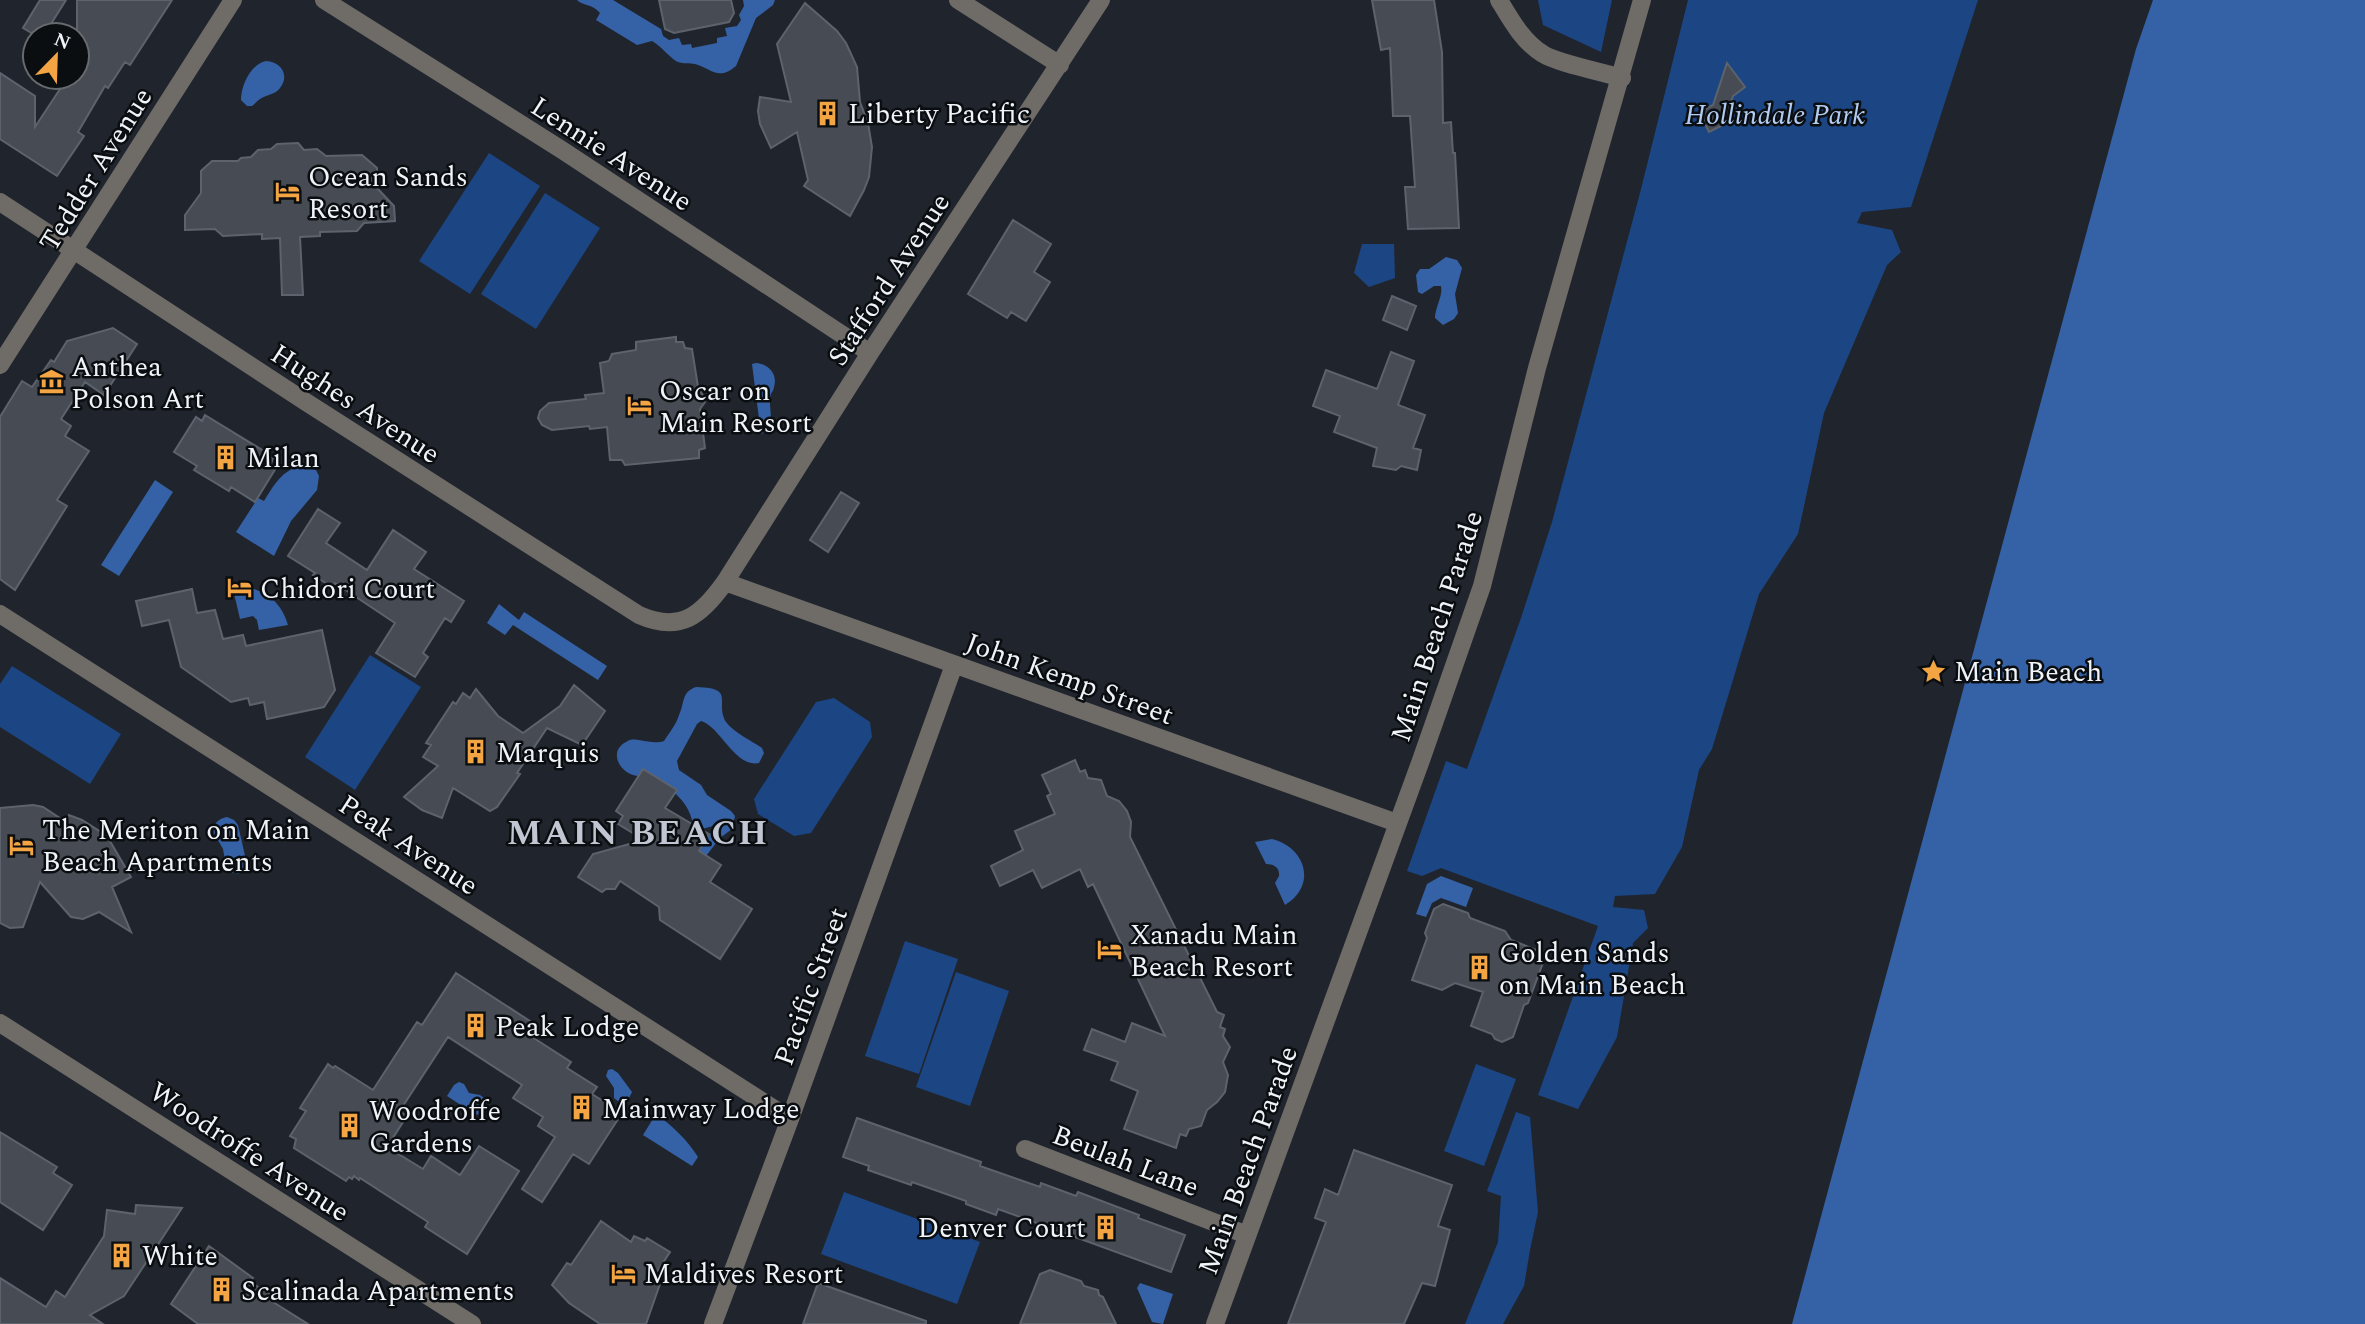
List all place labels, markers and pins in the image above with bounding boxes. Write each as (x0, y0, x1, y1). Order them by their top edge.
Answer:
place label: Liberty Pacific (848, 93, 1030, 136)
building icon: Liberty Pacific (814, 99, 842, 127)
place label: Ocean Sands Resort (308, 156, 468, 231)
hotel icon: Ocean Sands Resort (274, 178, 302, 206)
place label: Anthea Polson Art (71, 346, 204, 421)
museum icon: Anthea Polson Art (37, 368, 65, 396)
place label: Oscar on Main Resort (659, 370, 812, 445)
hotel icon: Oscar on Main Resort (625, 392, 653, 420)
place label: Milan (246, 437, 320, 480)
building icon: Milan (212, 443, 240, 471)
place label: Chidori Court (260, 568, 435, 611)
hotel icon: Chidori Court (226, 574, 254, 602)
place label: Main Beach (1954, 651, 2102, 694)
place icon: Main Beach (1920, 657, 1948, 685)
place label: Marquis (496, 732, 600, 775)
building icon: Marquis (462, 738, 490, 766)
place label: The Meriton on Main Beach Apartments (42, 809, 310, 884)
hotel icon: The Meriton on Main Beach Apartments (8, 831, 36, 859)
place label: Xanadu Main Beach Resort (1130, 914, 1298, 989)
place label: Golden Sands on Main Beach (1499, 932, 1686, 1007)
hotel icon: Xanadu Main Beach Resort (1096, 936, 1124, 964)
building icon: Golden Sands on Main Beach (1465, 954, 1493, 982)
place label: Peak Lodge (495, 1006, 639, 1049)
building icon: Peak Lodge (461, 1012, 489, 1040)
place label: Mainway Lodge (602, 1088, 800, 1131)
place label: Woodroffe Gardens (369, 1090, 501, 1165)
building icon: Mainway Lodge (568, 1094, 596, 1122)
building icon: Woodroffe Gardens (335, 1112, 363, 1140)
place label: Denver Court (917, 1207, 1086, 1250)
building icon: Denver Court (1092, 1213, 1120, 1241)
place label: White (142, 1235, 218, 1278)
building icon: White (108, 1241, 136, 1269)
place label: Maldives Resort (644, 1253, 844, 1296)
hotel icon: Maldives Resort (610, 1259, 638, 1287)
place label: Scalinada Apartments (241, 1270, 515, 1313)
building icon: Scalinada Apartments (207, 1276, 235, 1304)

